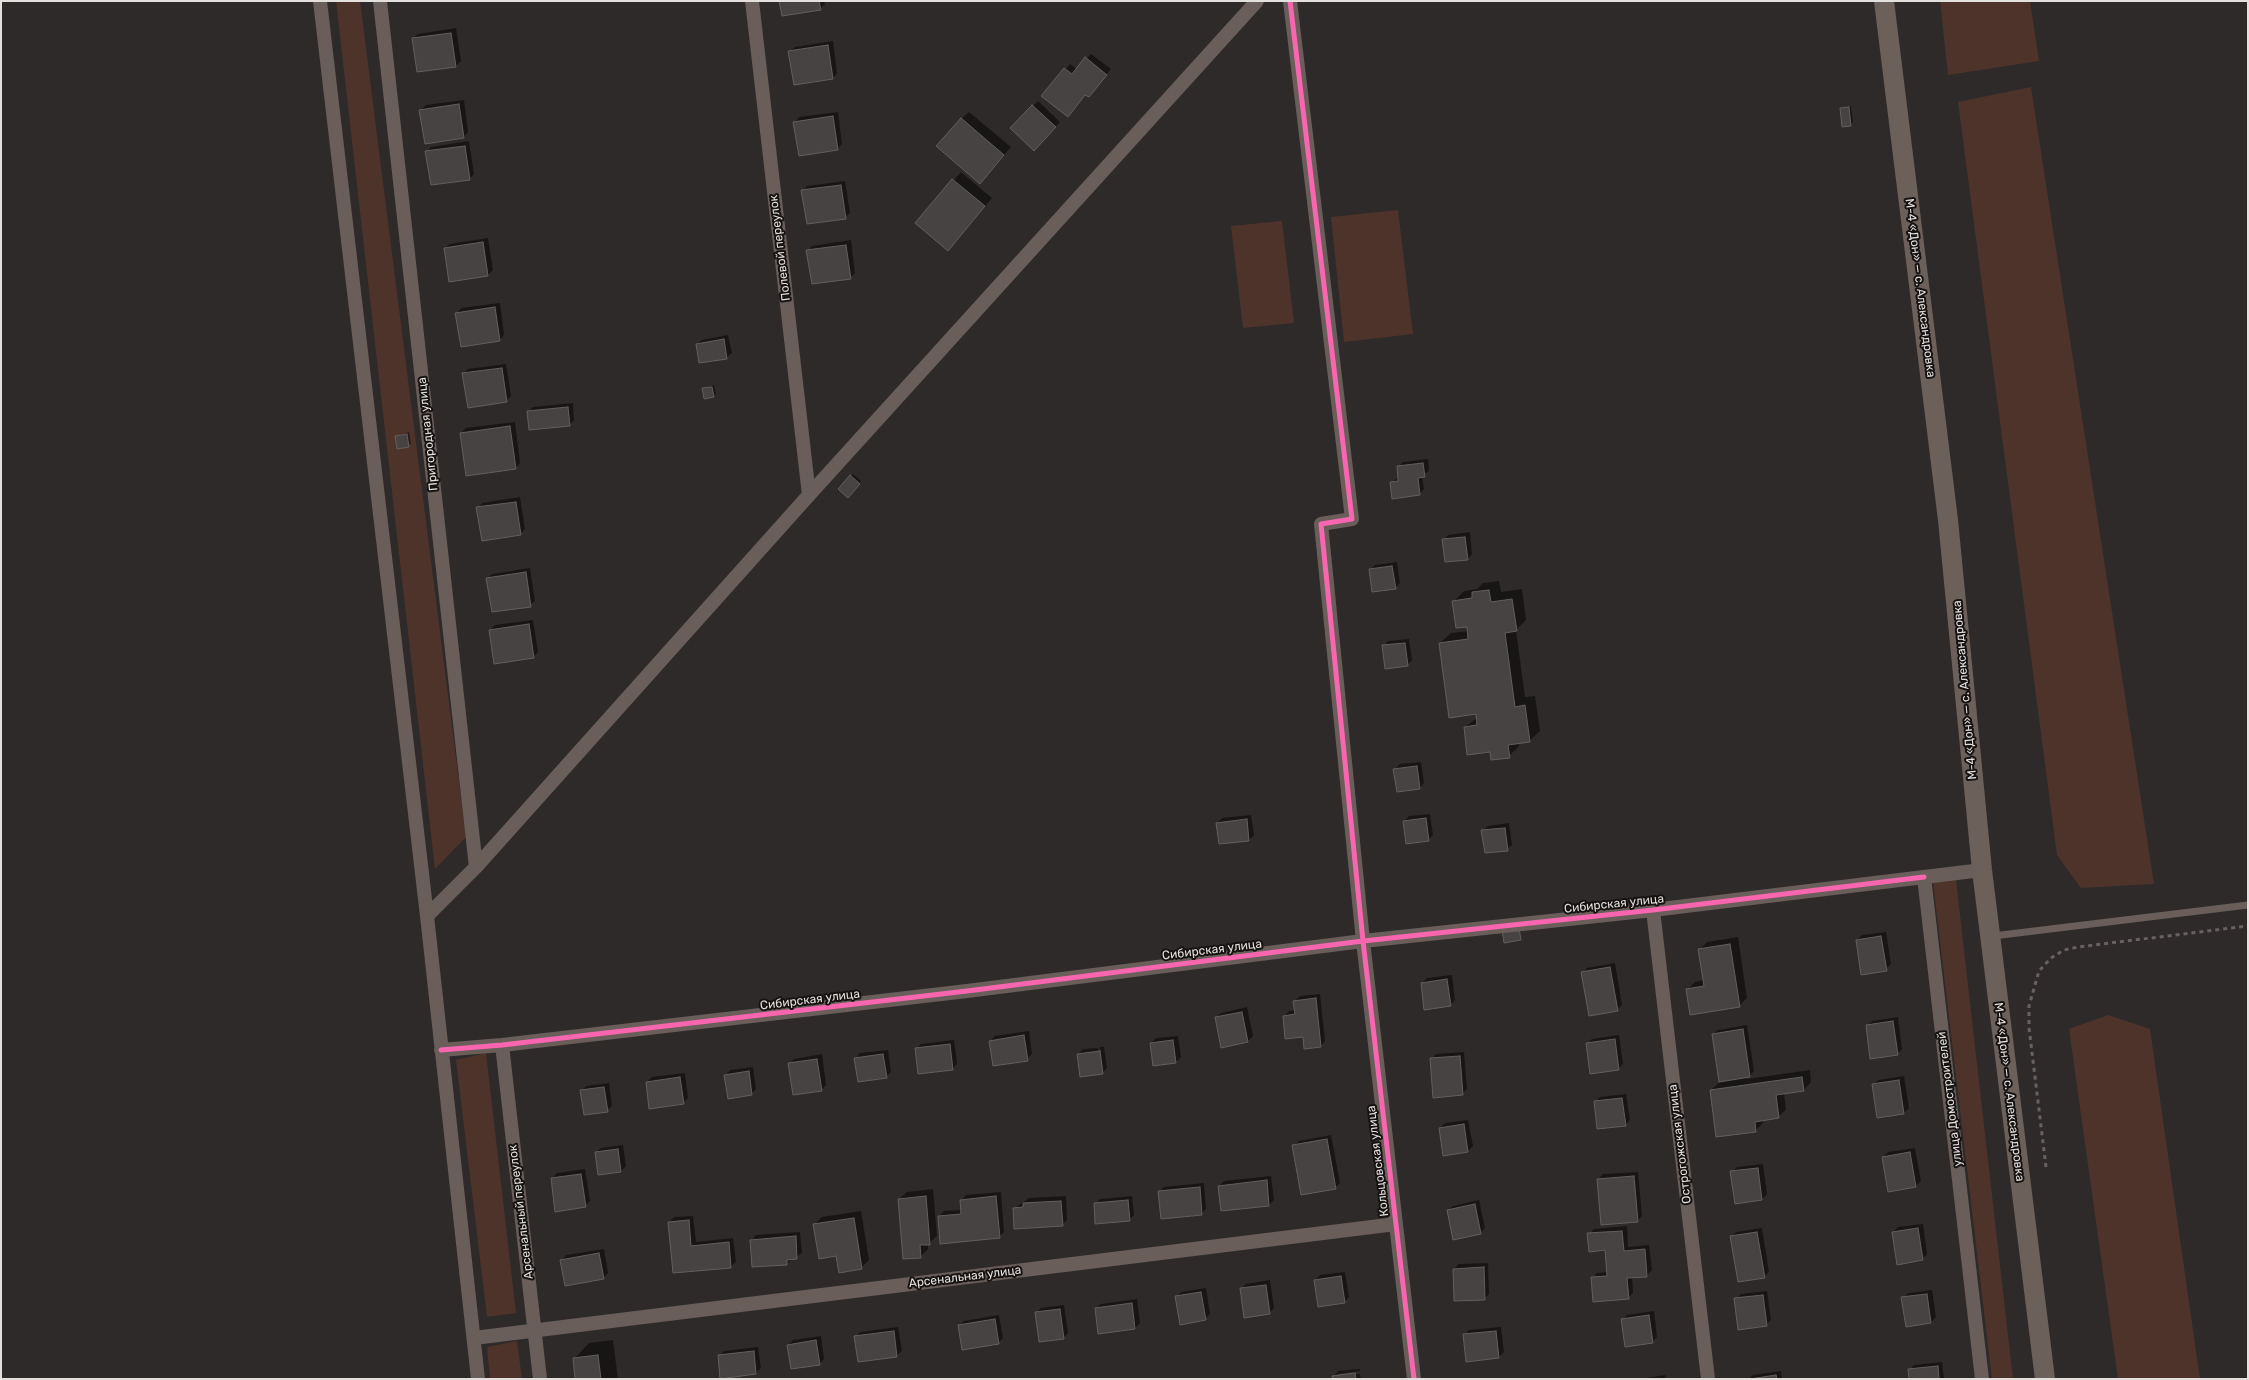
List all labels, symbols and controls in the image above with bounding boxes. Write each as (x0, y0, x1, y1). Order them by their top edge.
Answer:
street label: Полевой переулок (766, 194, 794, 302)
street label: М-4 «Дон» — с. Александровка (1902, 198, 1938, 378)
street label: Пригородная улица (415, 377, 441, 491)
street label: М-4 «Дон» — с. Александровка (1950, 600, 1980, 780)
street label: Сибирская улица (1563, 892, 1665, 916)
street label: Сибирская улица (1161, 937, 1263, 963)
street label: Сибирская улица (759, 987, 861, 1013)
street label: М-4 «Дон» — с. Александровка (1991, 1002, 2027, 1182)
street label: улица Домостроителей (1935, 1031, 1965, 1167)
street label: Острогожская улица (1666, 1084, 1694, 1204)
street label: Кольцовская улица (1364, 1105, 1392, 1217)
street label: Арсенальный переулок (506, 1144, 536, 1280)
street label: Арсенальная улица (908, 1263, 1022, 1291)

